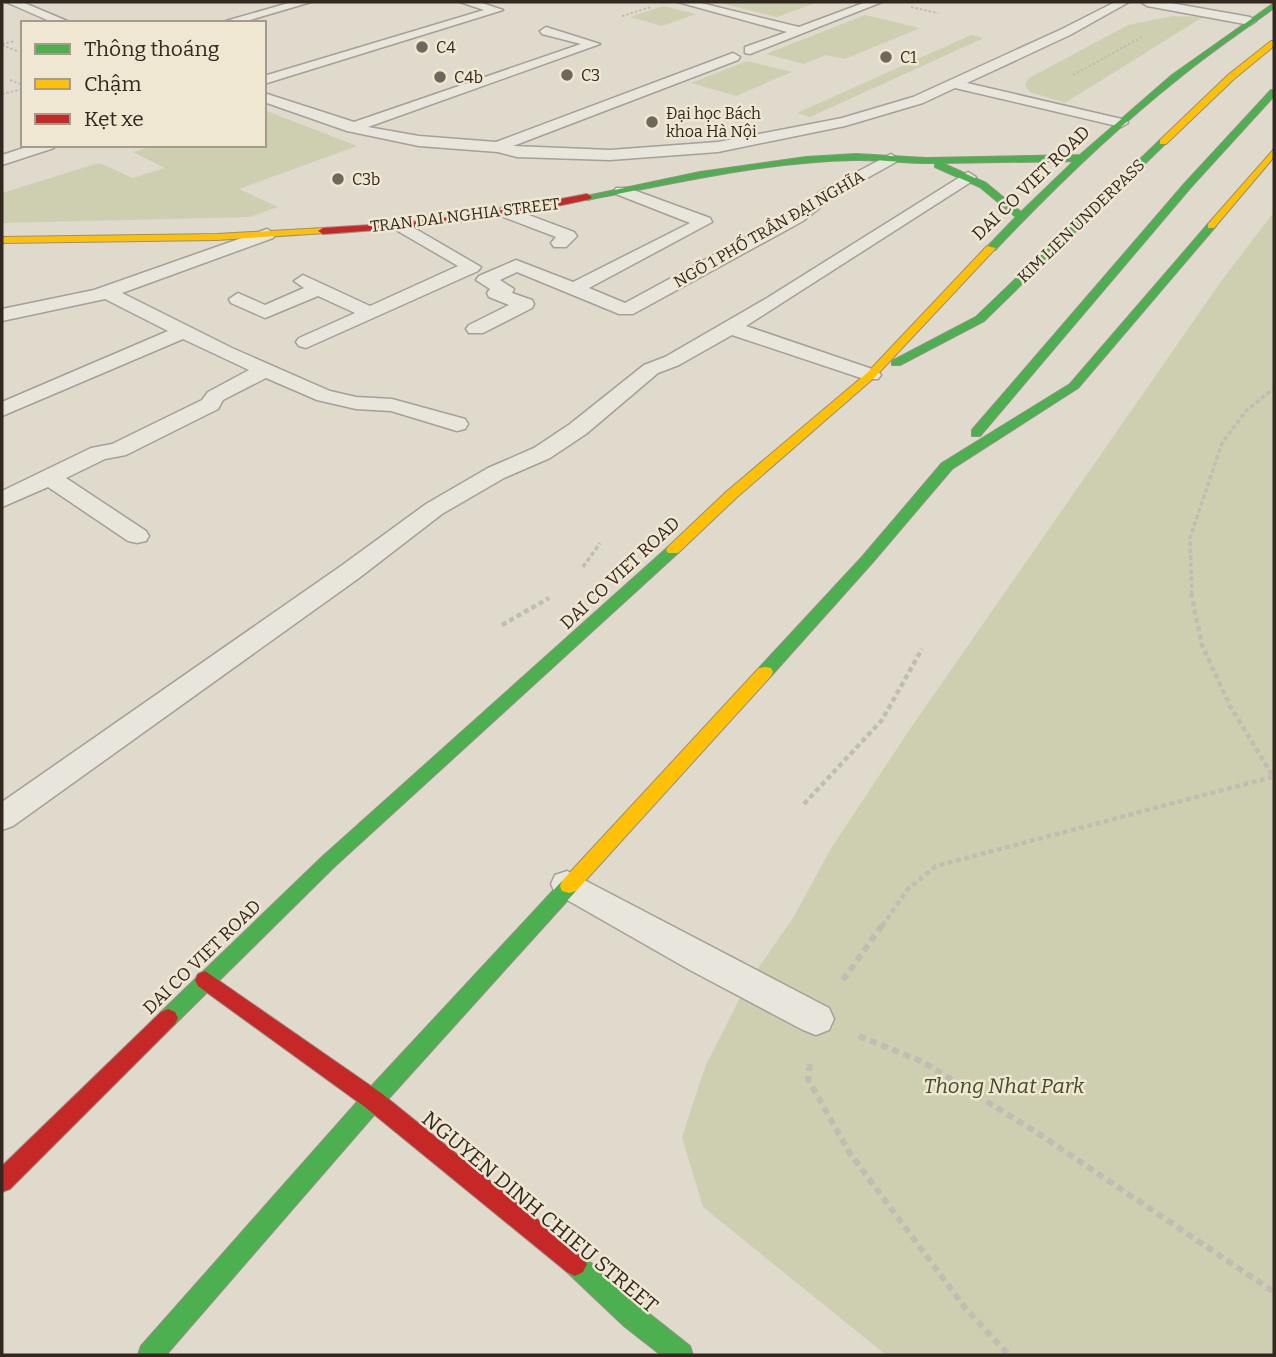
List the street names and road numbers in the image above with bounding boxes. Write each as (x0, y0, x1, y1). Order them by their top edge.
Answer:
street label: DAI CO VIET ROAD (968, 121, 1094, 245)
street label: KIM LIEN UNDERPASS (1013, 155, 1149, 287)
street label: NGÕ 1 PHỐ TRẦN ĐẠI NGHĨA (669, 165, 868, 291)
street label: TRAN DAI NGHIA STREET (369, 194, 561, 236)
street label: DAI CO VIET ROAD (556, 512, 684, 634)
street label: DAI CO VIET ROAD (139, 895, 265, 1019)
street label: NGUYEN DINH CHIEU STREET (417, 1106, 663, 1318)

